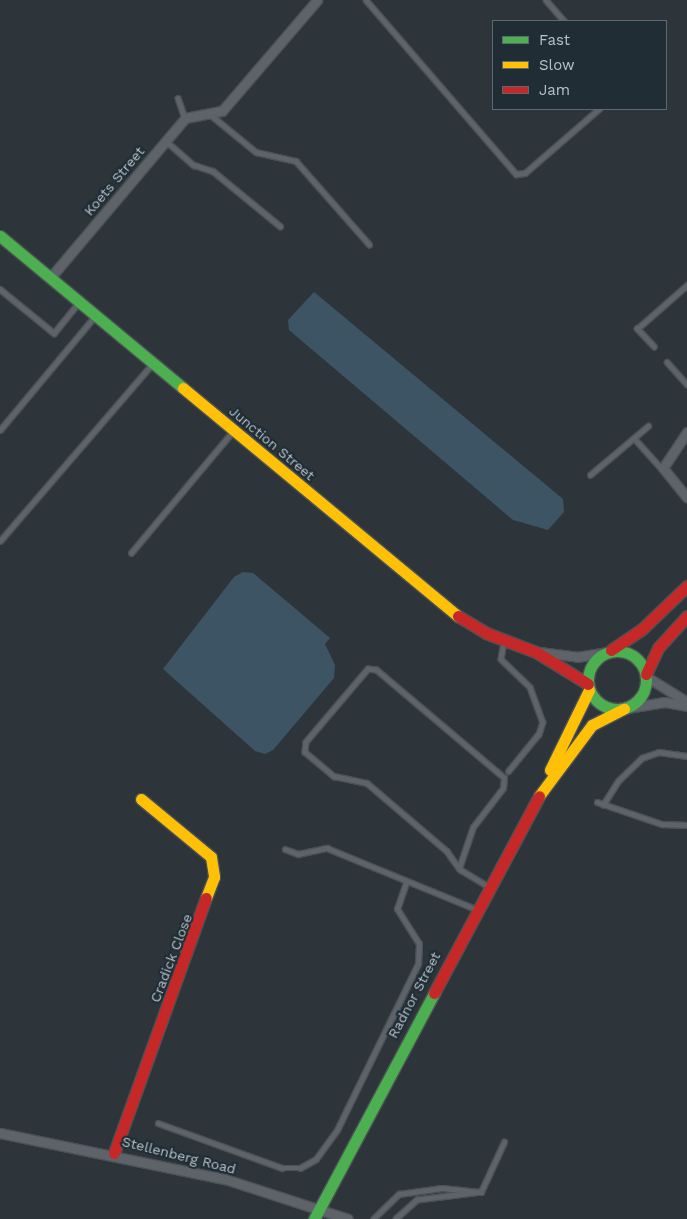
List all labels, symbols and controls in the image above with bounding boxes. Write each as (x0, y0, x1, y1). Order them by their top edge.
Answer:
legend (492, 20, 667, 110)
text: Fast (539, 31, 570, 49)
text: Slow (539, 56, 575, 74)
text: Jam (539, 81, 570, 99)
street label: Koets Street (80, 143, 148, 219)
street label: Junction Street (226, 402, 318, 484)
street label: Cradick Close (146, 911, 196, 1005)
street label: Radnor Street (384, 949, 444, 1041)
street label: Stellenberg Road (120, 1133, 238, 1177)

